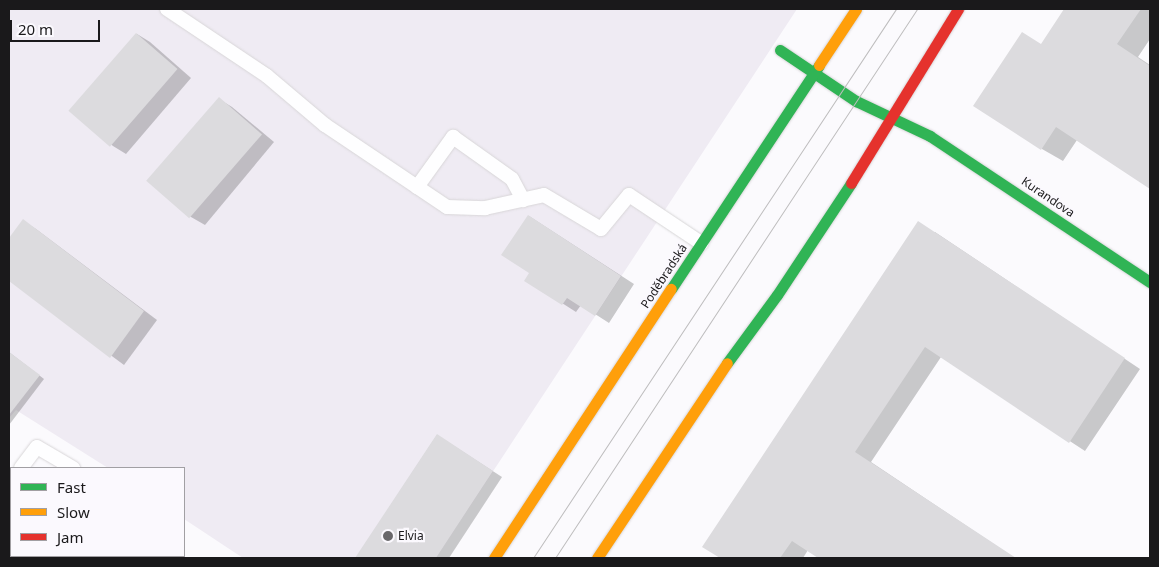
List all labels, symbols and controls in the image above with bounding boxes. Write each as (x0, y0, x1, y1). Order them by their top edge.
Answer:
scale bar (12, 10, 102, 42)
text: 20 m (18, 19, 53, 39)
street label: Kurandova (1019, 174, 1077, 220)
street label: Poděbradská (638, 241, 690, 311)
legend (10, 467, 185, 557)
text: Fast (57, 477, 86, 497)
text: Slow (57, 502, 90, 522)
text: Jam (57, 527, 84, 547)
place label: Elvia (398, 529, 424, 543)
marker: Elvia (382, 530, 394, 542)

